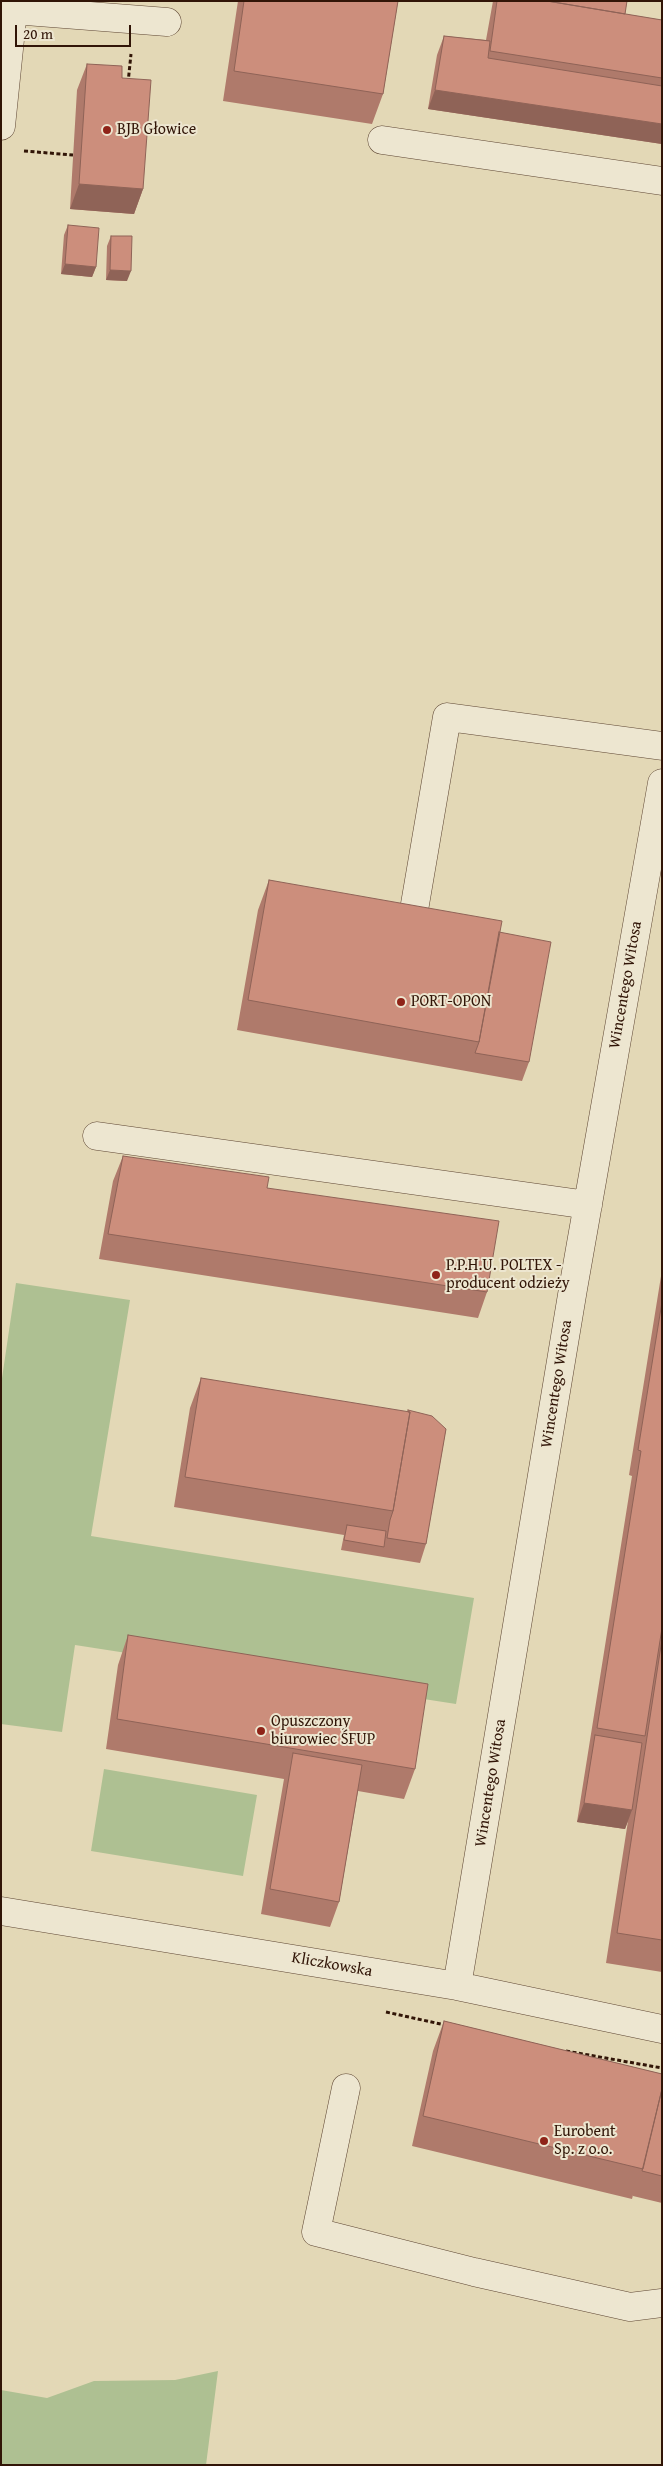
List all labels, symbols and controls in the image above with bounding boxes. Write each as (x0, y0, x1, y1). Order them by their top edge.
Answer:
scale bar (18, 15, 134, 47)
text: 20 m (23, 23, 53, 44)
place label: BJB Głowice (117, 120, 196, 140)
marker: BJB Głowice (101, 124, 113, 136)
street label: Wincentego Witosa (605, 920, 647, 1050)
place label: PORT-OPON (411, 992, 491, 1012)
marker: PORT-OPON (395, 996, 407, 1008)
place label: P.P.H.U. POLTEX - producent odzieży (446, 1256, 570, 1294)
marker: P.P.H.U. POLTEX - producent odzieży (430, 1269, 442, 1281)
street label: Wincentego Witosa (537, 1319, 577, 1449)
place label: Opuszczony biurowiec ŚFUP (271, 1712, 375, 1750)
street label: Wincentego Witosa (471, 1718, 511, 1848)
marker: Opuszczony biurowiec ŚFUP (255, 1725, 267, 1737)
street label: Kliczkowska (290, 1948, 374, 1982)
place label: Eurobent Sp. z o.o. (554, 2122, 616, 2160)
marker: Eurobent Sp. z o.o. (538, 2135, 550, 2147)

